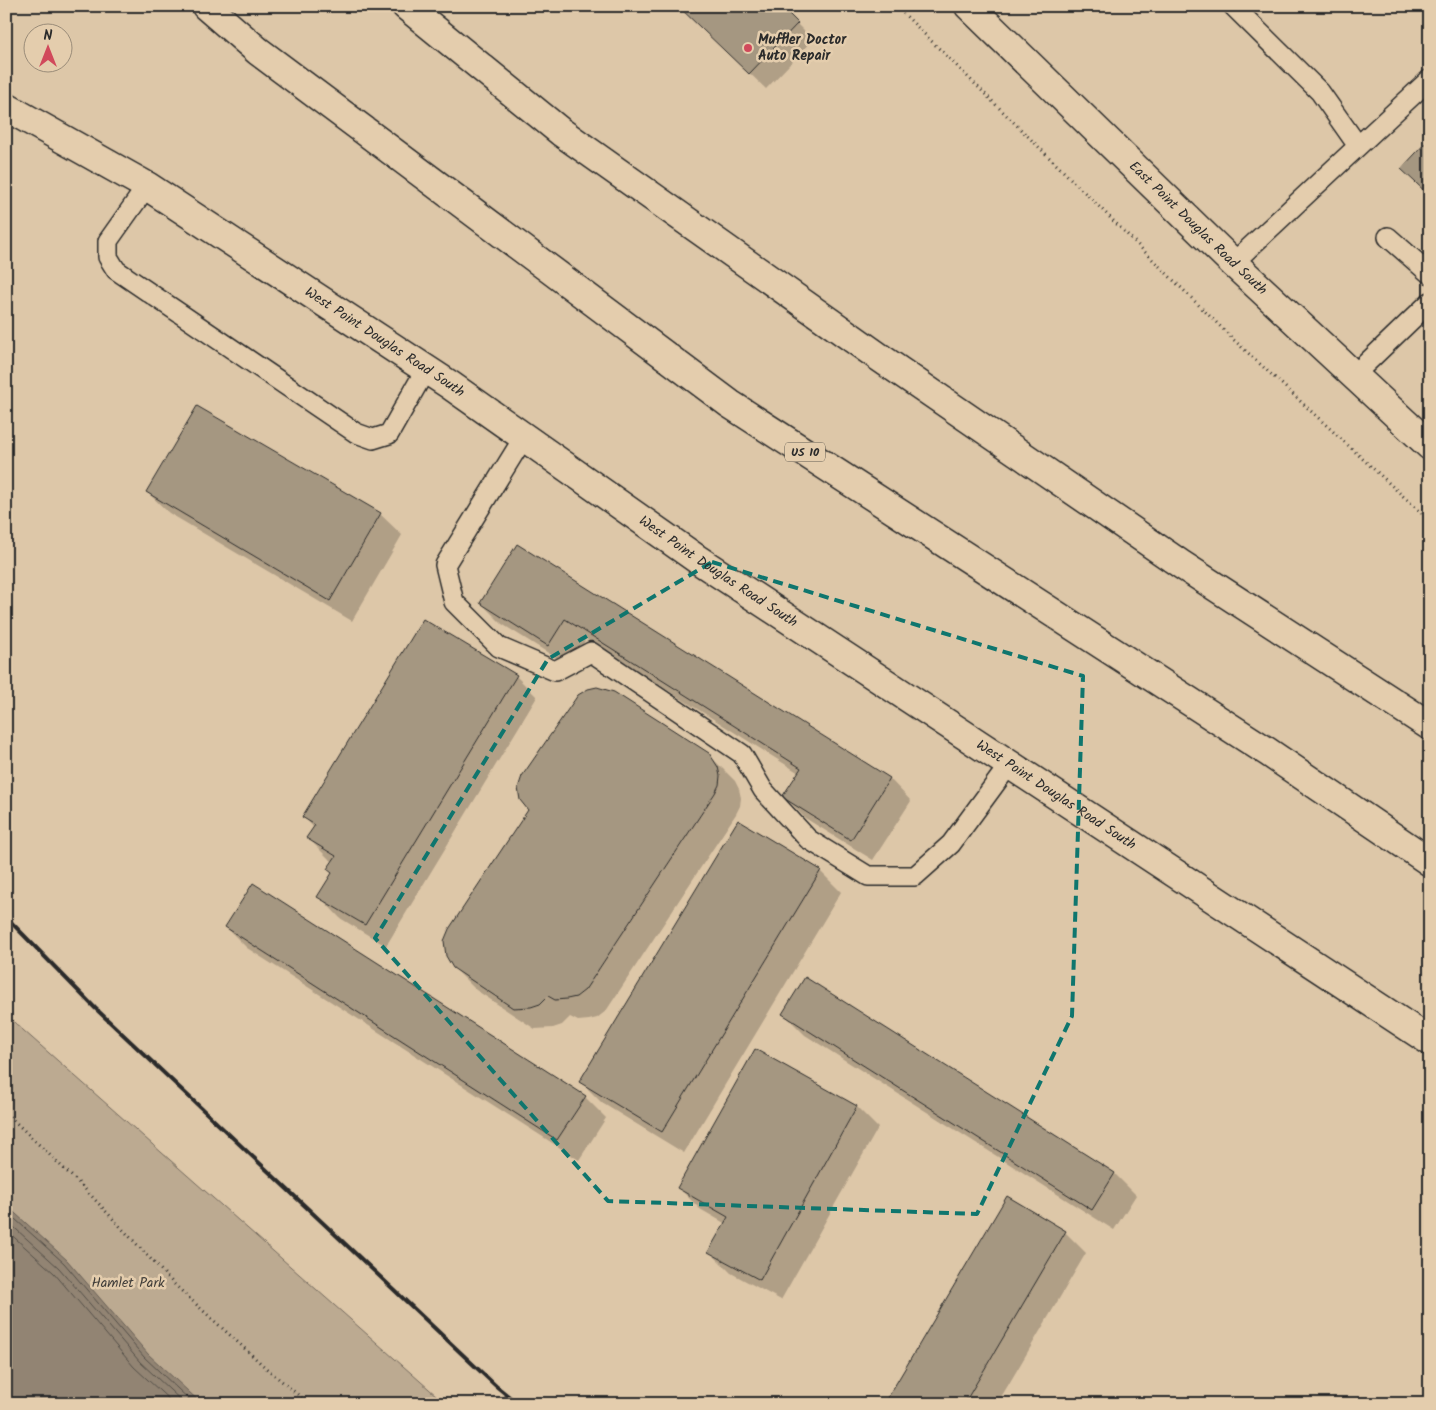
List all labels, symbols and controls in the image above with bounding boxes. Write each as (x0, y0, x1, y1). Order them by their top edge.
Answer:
north arrow (22, 22, 72, 72)
text: N (44, 25, 53, 47)
place label: Muffler Doctor Auto Repair (758, 29, 847, 67)
marker: Muffler Doctor Auto Repair (742, 42, 754, 54)
street label: East Point Douglas Road South (1124, 156, 1272, 300)
street label: West Point Douglas Road South (300, 281, 469, 403)
road number: US 10 (785, 442, 825, 462)
street label: West Point Douglas Road South (634, 510, 802, 633)
street label: West Point Douglas Road South (972, 734, 1141, 856)
park label: Hamlet Park (91, 1272, 165, 1294)

